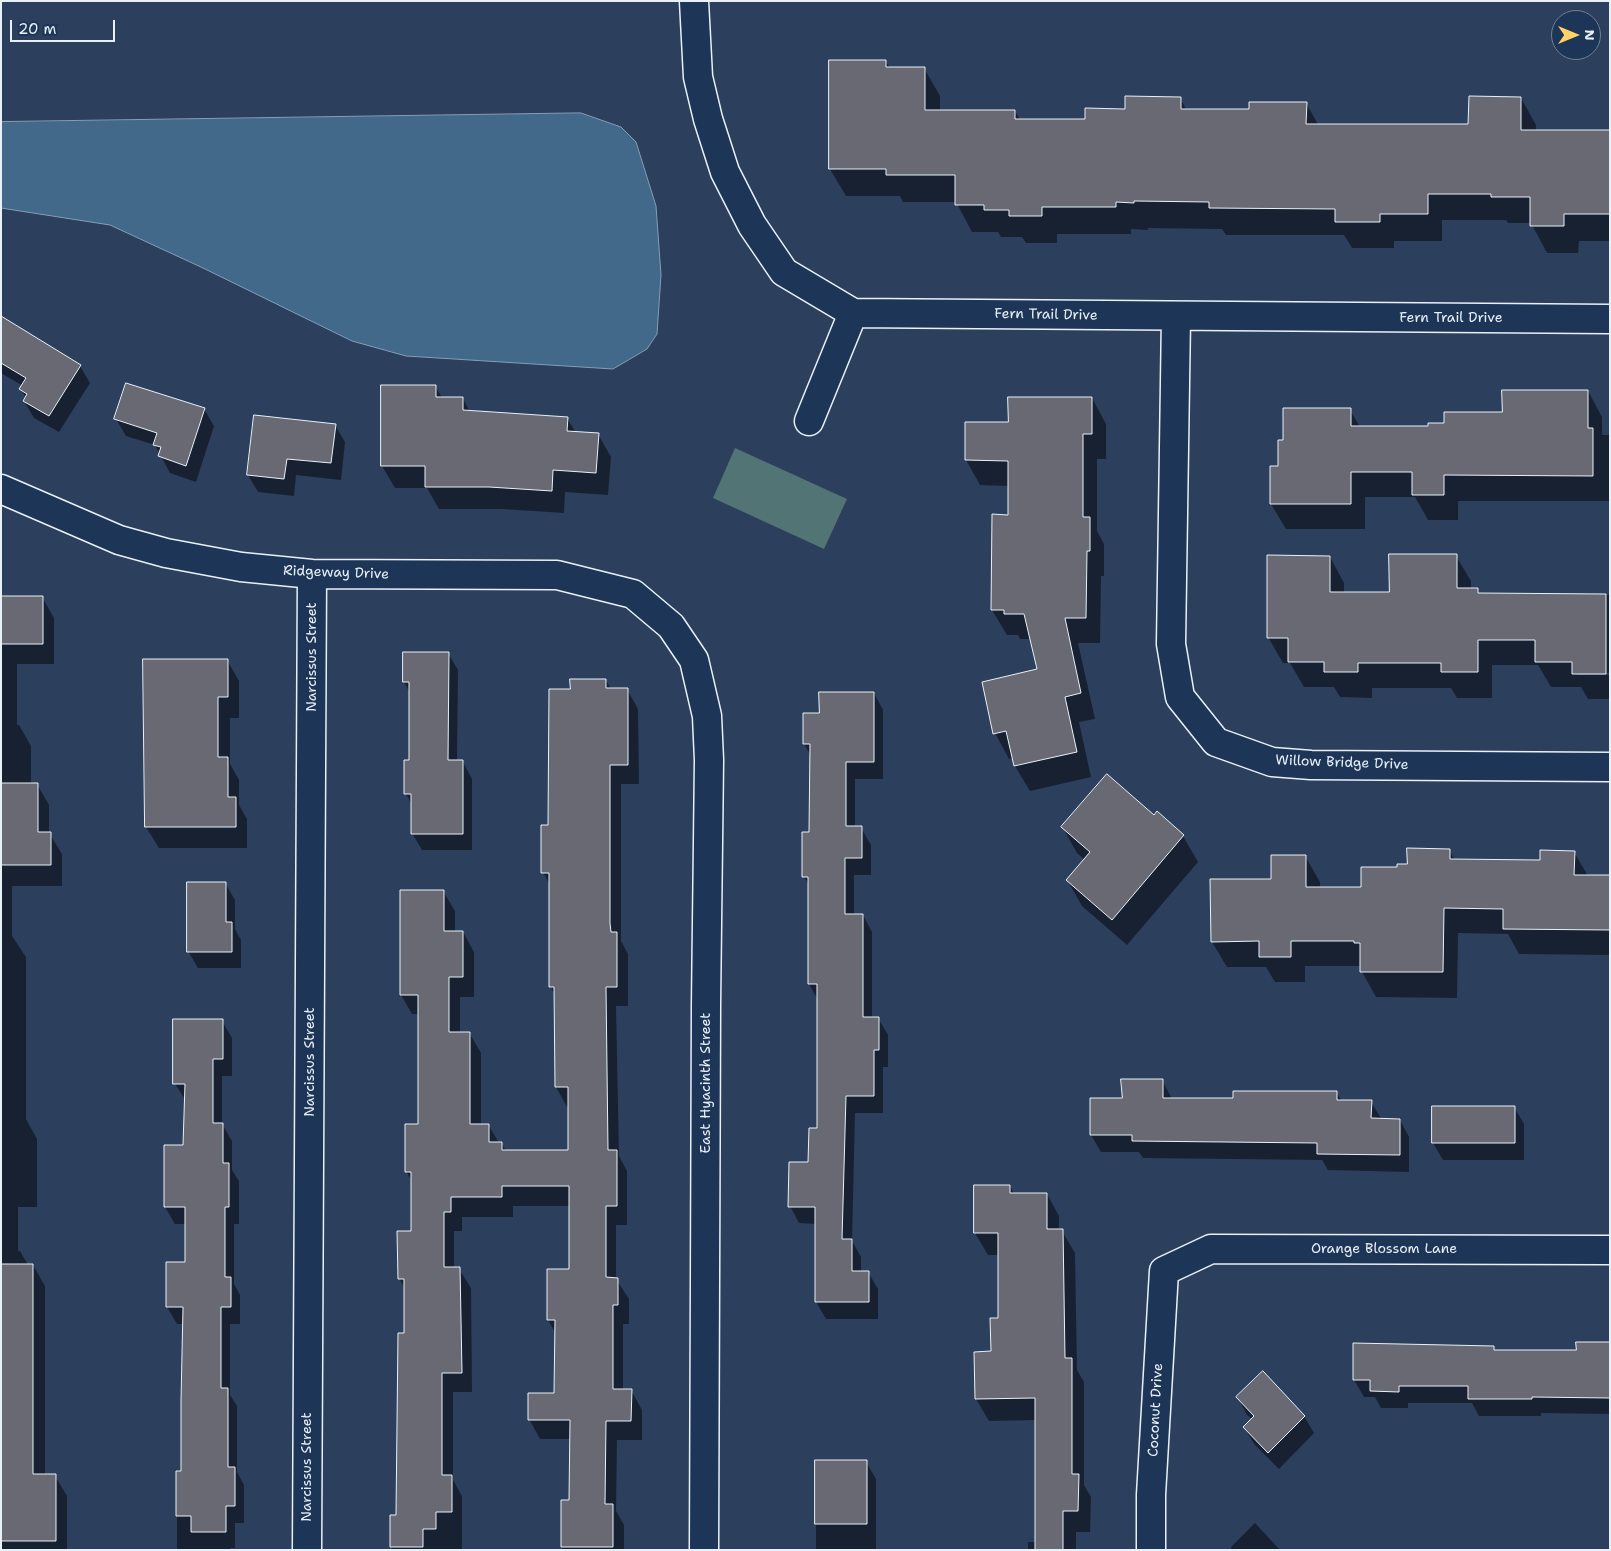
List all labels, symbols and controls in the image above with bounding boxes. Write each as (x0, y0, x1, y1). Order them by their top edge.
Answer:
scale bar (12, 10, 118, 42)
north arrow (1551, 10, 1601, 60)
text: 20 m (18, 19, 57, 39)
text: N (1581, 29, 1599, 41)
street label: Fern Trail Drive (994, 306, 1098, 324)
street label: Fern Trail Drive (1399, 310, 1503, 326)
street label: Ridgeway Drive (283, 563, 389, 583)
street label: Narcissus Street (304, 602, 320, 712)
street label: Willow Bridge Drive (1275, 752, 1409, 774)
street label: Narcissus Street (302, 1007, 318, 1117)
street label: East Hyacinth Street (698, 1013, 714, 1153)
street label: Orange Blossom Lane (1311, 1241, 1457, 1257)
street label: Coconut Drive (1145, 1363, 1167, 1457)
street label: Narcissus Street (299, 1412, 315, 1522)

